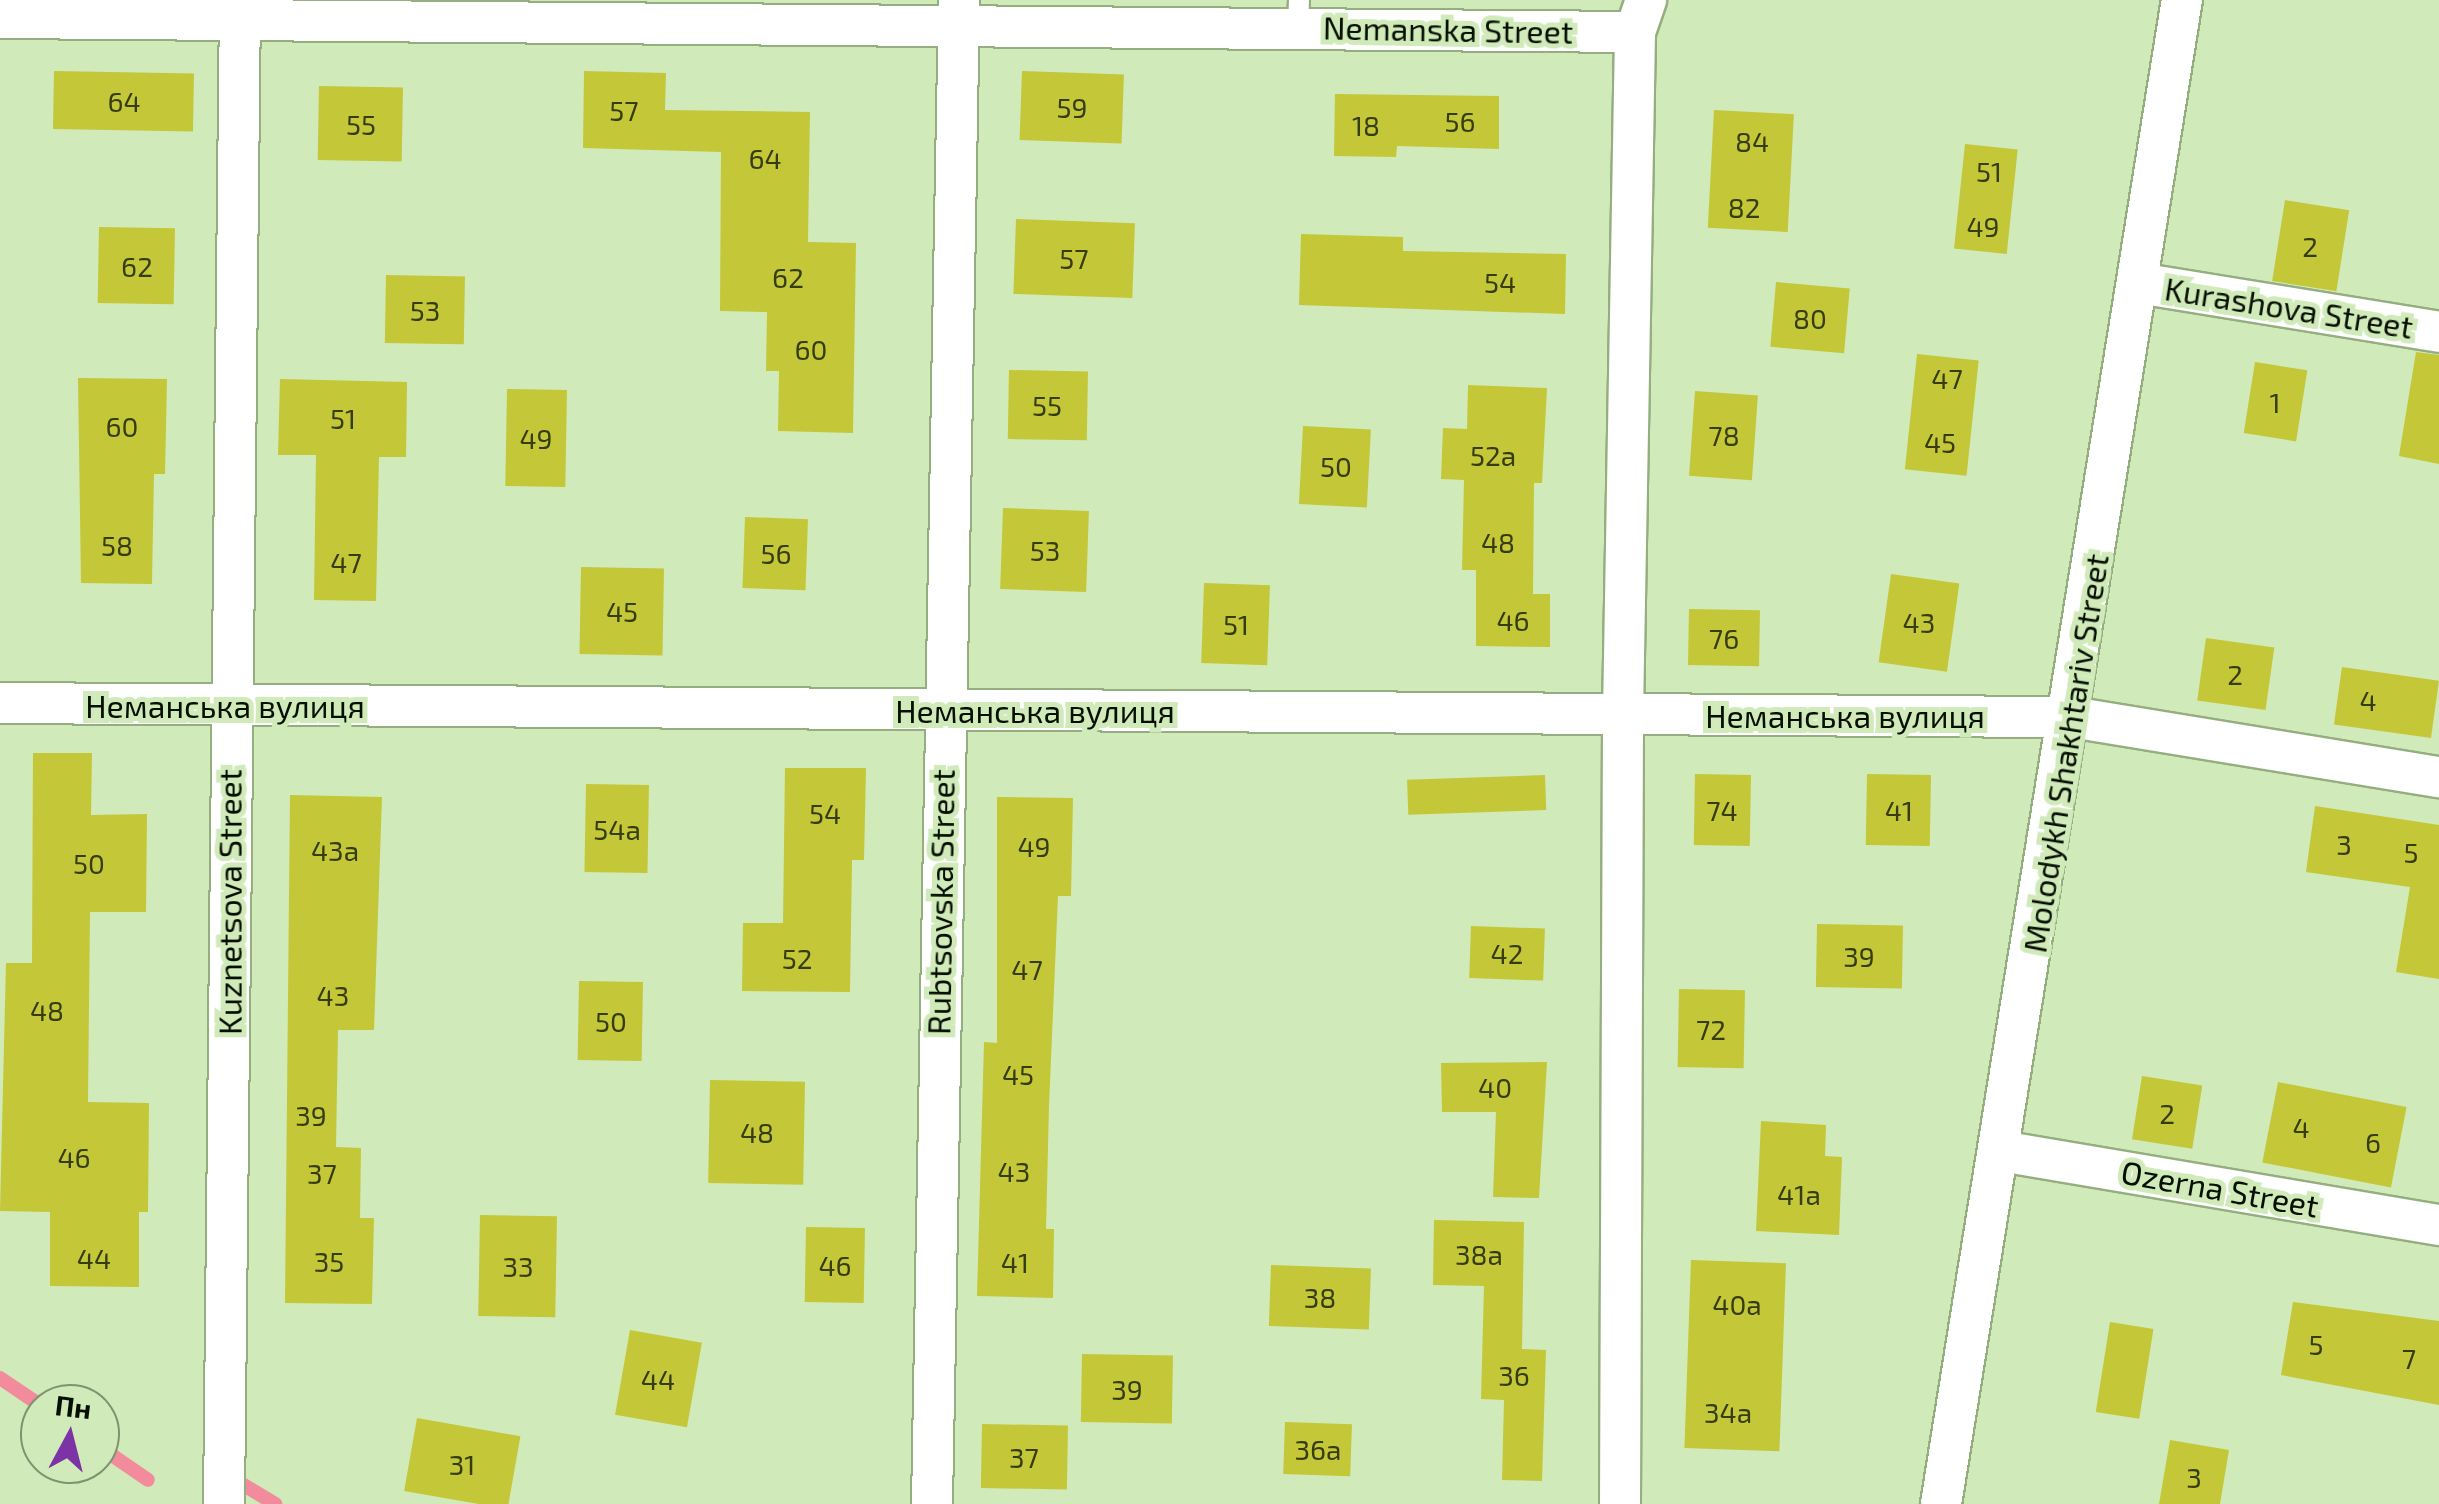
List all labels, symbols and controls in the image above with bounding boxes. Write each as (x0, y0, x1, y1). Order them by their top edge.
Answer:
street label: Nemanska Street (1323, 8, 1573, 50)
house number: 64 (107, 84, 141, 118)
house number: 59 (1056, 90, 1088, 124)
house number: 57 (609, 93, 639, 127)
house number: 56 (1444, 104, 1476, 138)
house number: 55 (346, 107, 376, 141)
house number: 18 (1352, 108, 1380, 142)
house number: 84 (1735, 124, 1769, 158)
house number: 64 (748, 141, 782, 175)
house number: 51 (1976, 154, 2002, 188)
house number: 82 (1728, 190, 1760, 224)
house number: 49 (1966, 209, 2000, 243)
house number: 2 (2302, 229, 2318, 263)
house number: 57 (1059, 241, 1089, 275)
house number: 62 (121, 249, 153, 283)
house number: 62 (772, 260, 804, 294)
house number: 54 (1484, 265, 1516, 299)
street label: Kurashova Street (2162, 268, 2416, 346)
house number: 53 (410, 293, 440, 327)
house number: 80 (1793, 301, 1827, 335)
house number: 60 (795, 332, 827, 366)
house number: 47 (1931, 361, 1963, 395)
house number: 1 (2269, 385, 2281, 419)
house number: 55 (1032, 388, 1062, 422)
house number: 51 (330, 401, 356, 435)
house number: 60 (106, 409, 138, 443)
house number: 78 (1708, 418, 1740, 452)
house number: 49 (519, 421, 553, 455)
house number: 45 (1924, 425, 1956, 459)
house number: 52а (1470, 438, 1516, 472)
house number: 50 (1320, 449, 1352, 483)
house number: 48 (1481, 525, 1515, 559)
house number: 58 (101, 528, 133, 562)
house number: 53 (1030, 533, 1060, 567)
house number: 56 (760, 536, 792, 570)
house number: 47 (330, 545, 362, 579)
street label: Molodykh Shakhtariv Street (2014, 551, 2116, 955)
house number: 45 (606, 594, 638, 628)
house number: 46 (1496, 603, 1530, 637)
house number: 43 (1903, 605, 1935, 639)
house number: 51 (1223, 607, 1249, 641)
house number: 76 (1709, 621, 1739, 655)
house number: 2 (2227, 657, 2243, 691)
house number: 4 (2359, 683, 2377, 717)
street label: Неманська вулиця (85, 686, 365, 724)
street label: Неманська вулиця (895, 691, 1175, 729)
street label: Неманська вулиця (1705, 696, 1985, 734)
street label: Kuznetsova Street (210, 769, 248, 1035)
street label: Rubtsovska Street (918, 769, 962, 1035)
house number: 74 (1706, 793, 1738, 827)
house number: 41 (1885, 793, 1913, 827)
house number: 54 (809, 796, 841, 830)
house number: 54а (593, 812, 641, 846)
house number: 3 (2336, 827, 2352, 861)
house number: 49 (1017, 829, 1051, 863)
house number: 43а (311, 833, 359, 867)
house number: 5 (2403, 835, 2419, 869)
house number: 50 (73, 846, 105, 880)
house number: 42 (1491, 936, 1523, 970)
house number: 39 (1843, 939, 1875, 973)
house number: 52 (782, 941, 812, 975)
house number: 47 (1011, 952, 1043, 986)
house number: 43 (317, 978, 349, 1012)
house number: 48 (30, 993, 64, 1027)
house number: 50 (595, 1004, 627, 1038)
house number: 72 (1696, 1012, 1726, 1046)
house number: 45 (1002, 1057, 1034, 1091)
house number: 40 (1478, 1070, 1512, 1104)
house number: 2 (2159, 1096, 2175, 1130)
house number: 39 (295, 1098, 327, 1132)
house number: 4 (2292, 1110, 2310, 1144)
house number: 48 (740, 1115, 774, 1149)
house number: 6 (2365, 1125, 2381, 1159)
house number: 46 (57, 1140, 91, 1174)
street label: Ozerna Street (2118, 1152, 2322, 1224)
house number: 43 (998, 1154, 1030, 1188)
house number: 37 (307, 1156, 337, 1190)
house number: 41а (1777, 1177, 1821, 1211)
house number: 38а (1455, 1237, 1503, 1271)
house number: 44 (77, 1241, 111, 1275)
house number: 35 (314, 1244, 344, 1278)
house number: 41 (1001, 1245, 1029, 1279)
house number: 46 (818, 1248, 852, 1282)
house number: 33 (502, 1249, 534, 1283)
house number: 38 (1304, 1280, 1336, 1314)
house number: 40а (1712, 1287, 1762, 1321)
house number: 5 (2308, 1327, 2324, 1361)
house number: 7 (2402, 1341, 2416, 1375)
house number: 36 (1498, 1358, 1530, 1392)
house number: 44 (641, 1362, 675, 1396)
house number: 39 (1111, 1372, 1143, 1406)
north arrow (20, 1384, 120, 1484)
text: Пн (53, 1387, 94, 1425)
house number: 34а (1704, 1395, 1752, 1429)
house number: 36а (1294, 1432, 1342, 1466)
house number: 37 (1009, 1440, 1039, 1474)
house number: 31 (449, 1447, 475, 1481)
house number: 3 (2186, 1460, 2202, 1494)

